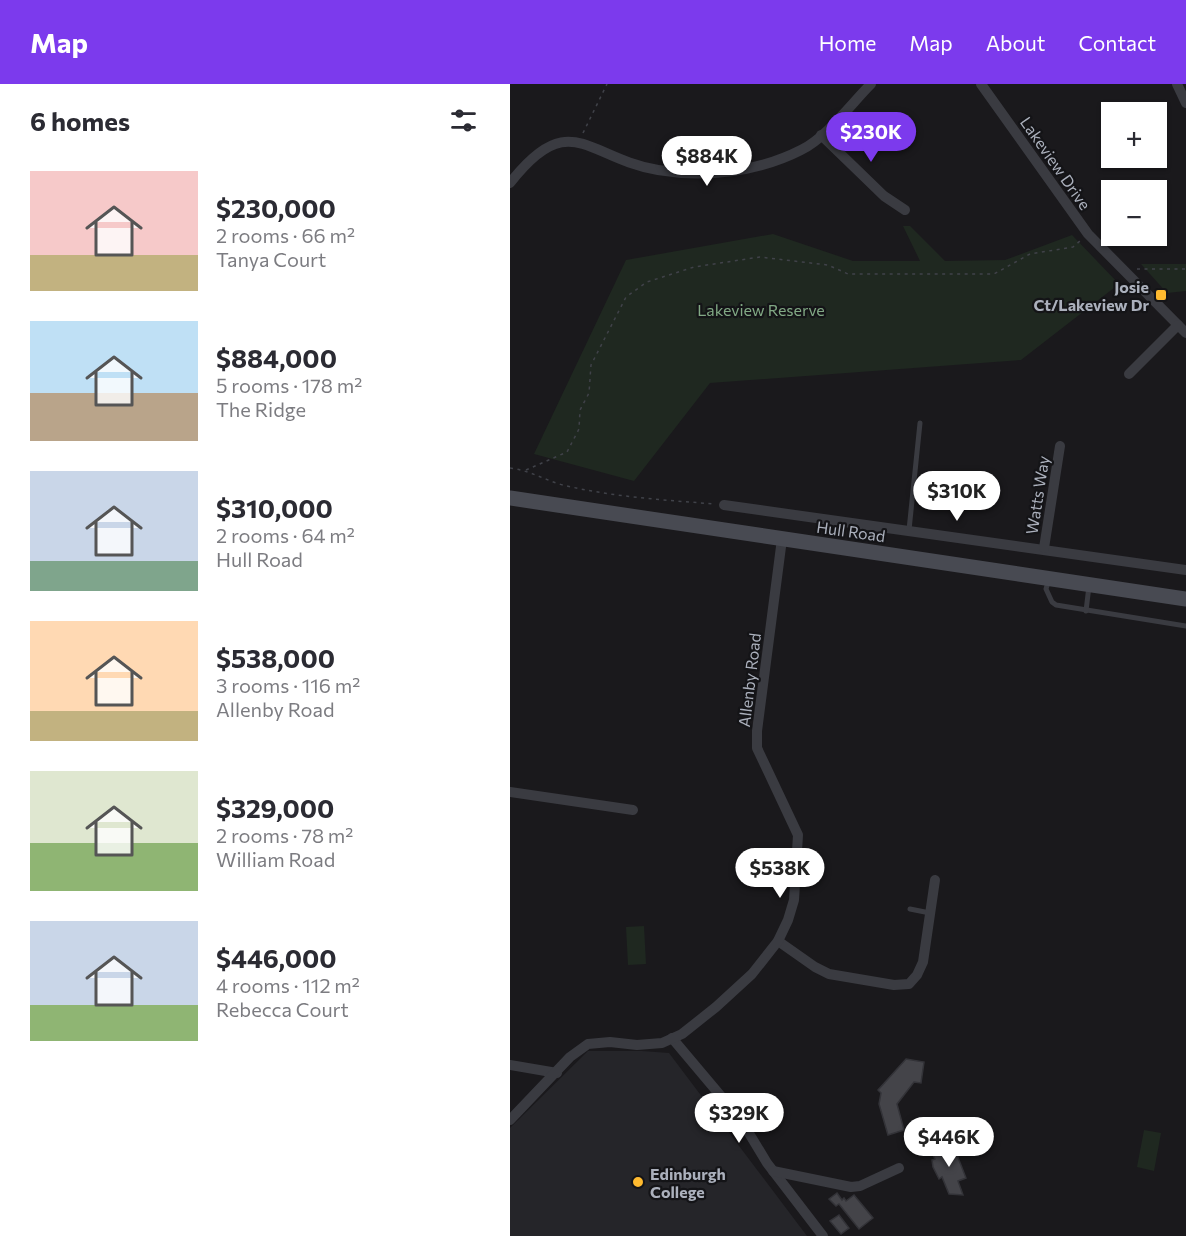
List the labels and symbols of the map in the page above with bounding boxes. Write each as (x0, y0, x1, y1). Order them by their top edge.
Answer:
pin: $230K (829, 112, 913, 163)
street label: Lakeview Drive (1017, 113, 1095, 213)
pin: $884K (665, 136, 749, 187)
place label: Josie Ct/Lakeview Dr (1034, 277, 1149, 314)
marker: Josie Ct/Lakeview Dr (1154, 288, 1168, 302)
park label: Lakeview Reserve (697, 300, 825, 319)
street label: Watts Way (1021, 454, 1053, 536)
pin: $310K (915, 471, 999, 522)
street label: Hull Road (815, 517, 887, 545)
street label: Allenby Road (734, 632, 764, 728)
pin: $538K (738, 848, 822, 899)
pin: $329K (697, 1093, 781, 1144)
pin: $446K (907, 1117, 991, 1168)
place label: Edinburgh College (650, 1164, 726, 1201)
marker: Edinburgh College (631, 1175, 645, 1189)

